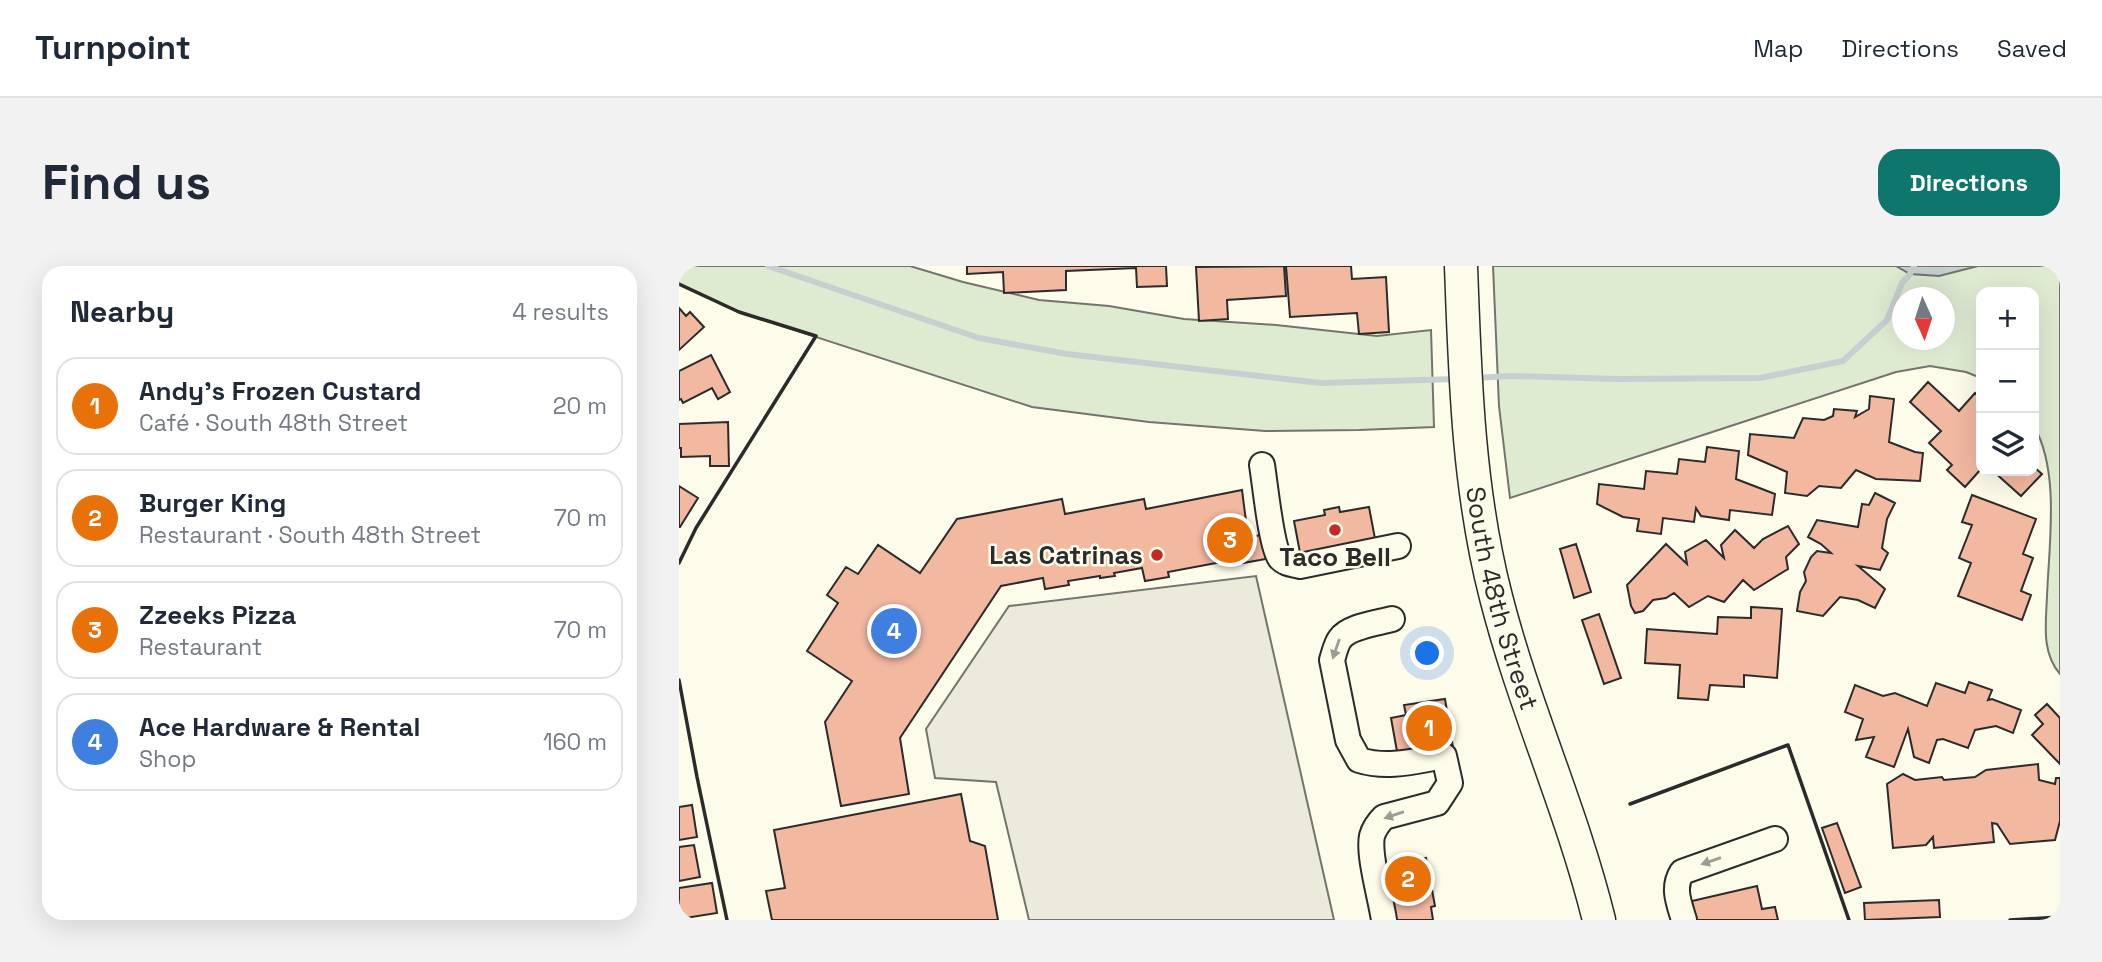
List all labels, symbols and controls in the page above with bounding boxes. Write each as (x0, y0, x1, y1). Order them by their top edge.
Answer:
text: Turnpoint (35, 27, 191, 69)
text: Map (1753, 33, 1803, 64)
text: Directions (1841, 33, 1959, 64)
text: Saved (1997, 33, 2067, 64)
button: Directions (1878, 149, 2060, 216)
text: Find us (42, 151, 211, 213)
north arrow (1892, 287, 1955, 350)
map controls (1976, 287, 2039, 476)
button: + (1976, 287, 2039, 350)
text: Nearby (70, 292, 174, 331)
text: 4 results (512, 297, 609, 327)
button: − (1976, 350, 2039, 413)
text: Andy's Frozen Custard (139, 374, 421, 408)
text: 1 (90, 391, 100, 421)
text: 20 m (553, 391, 607, 421)
text: Café · South 48th Street (139, 408, 408, 438)
button: layers (1976, 413, 2039, 476)
street label: South 48th Street (1458, 485, 1546, 714)
text: Burger King (139, 486, 286, 520)
text: 2 (88, 503, 102, 533)
text: 70 m (554, 503, 607, 533)
pin: 3 (1207, 514, 1253, 566)
text: Restaurant · South 48th Street (139, 520, 481, 550)
marker: Taco Bell (1327, 522, 1343, 538)
place label: Las Catrinas (989, 538, 1143, 572)
place label: Taco Bell (1279, 540, 1391, 574)
marker: Las Catrinas (1149, 547, 1165, 563)
text: Zzeeks Pizza (139, 598, 296, 632)
pin: 4 (871, 605, 917, 657)
text: 3 (88, 615, 102, 645)
text: 70 m (554, 615, 607, 645)
text: Restaurant (139, 632, 262, 662)
your location (1410, 636, 1444, 670)
one-way arrow (1330, 639, 1341, 660)
pin: 1 (1406, 702, 1452, 754)
text: Ace Hardware & Rental (139, 710, 421, 744)
text: 4 (88, 727, 102, 757)
text: 160 m (543, 727, 607, 757)
text: Shop (139, 744, 196, 774)
one-way arrow (1384, 810, 1405, 821)
pin: 2 (1385, 853, 1431, 905)
one-way arrow (1700, 856, 1721, 867)

